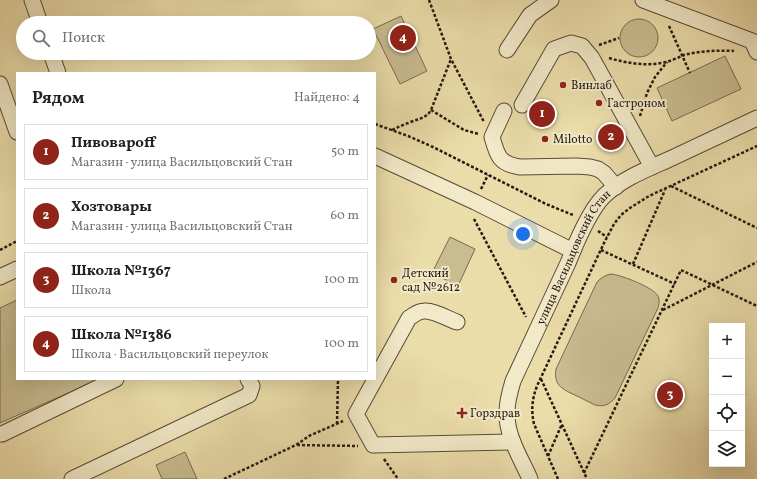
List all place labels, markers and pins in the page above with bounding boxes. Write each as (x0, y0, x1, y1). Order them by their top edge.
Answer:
pin: 4 (390, 23, 416, 53)
place label: Винлаб (571, 78, 612, 94)
marker: Винлаб (558, 80, 568, 90)
place label: Гастроном (607, 96, 665, 112)
marker: Гастроном (594, 98, 604, 108)
pin: 1 (529, 99, 555, 129)
pin: 2 (598, 122, 624, 152)
place label: Milotto (553, 132, 592, 148)
marker: Milotto (540, 134, 550, 144)
place label: Детский сад №2612 (402, 266, 460, 296)
marker: Детский сад №2612 (389, 275, 399, 285)
pin: 3 (657, 380, 683, 410)
place label: Горздрав (470, 406, 520, 422)
marker: Горздрав (457, 408, 467, 418)

